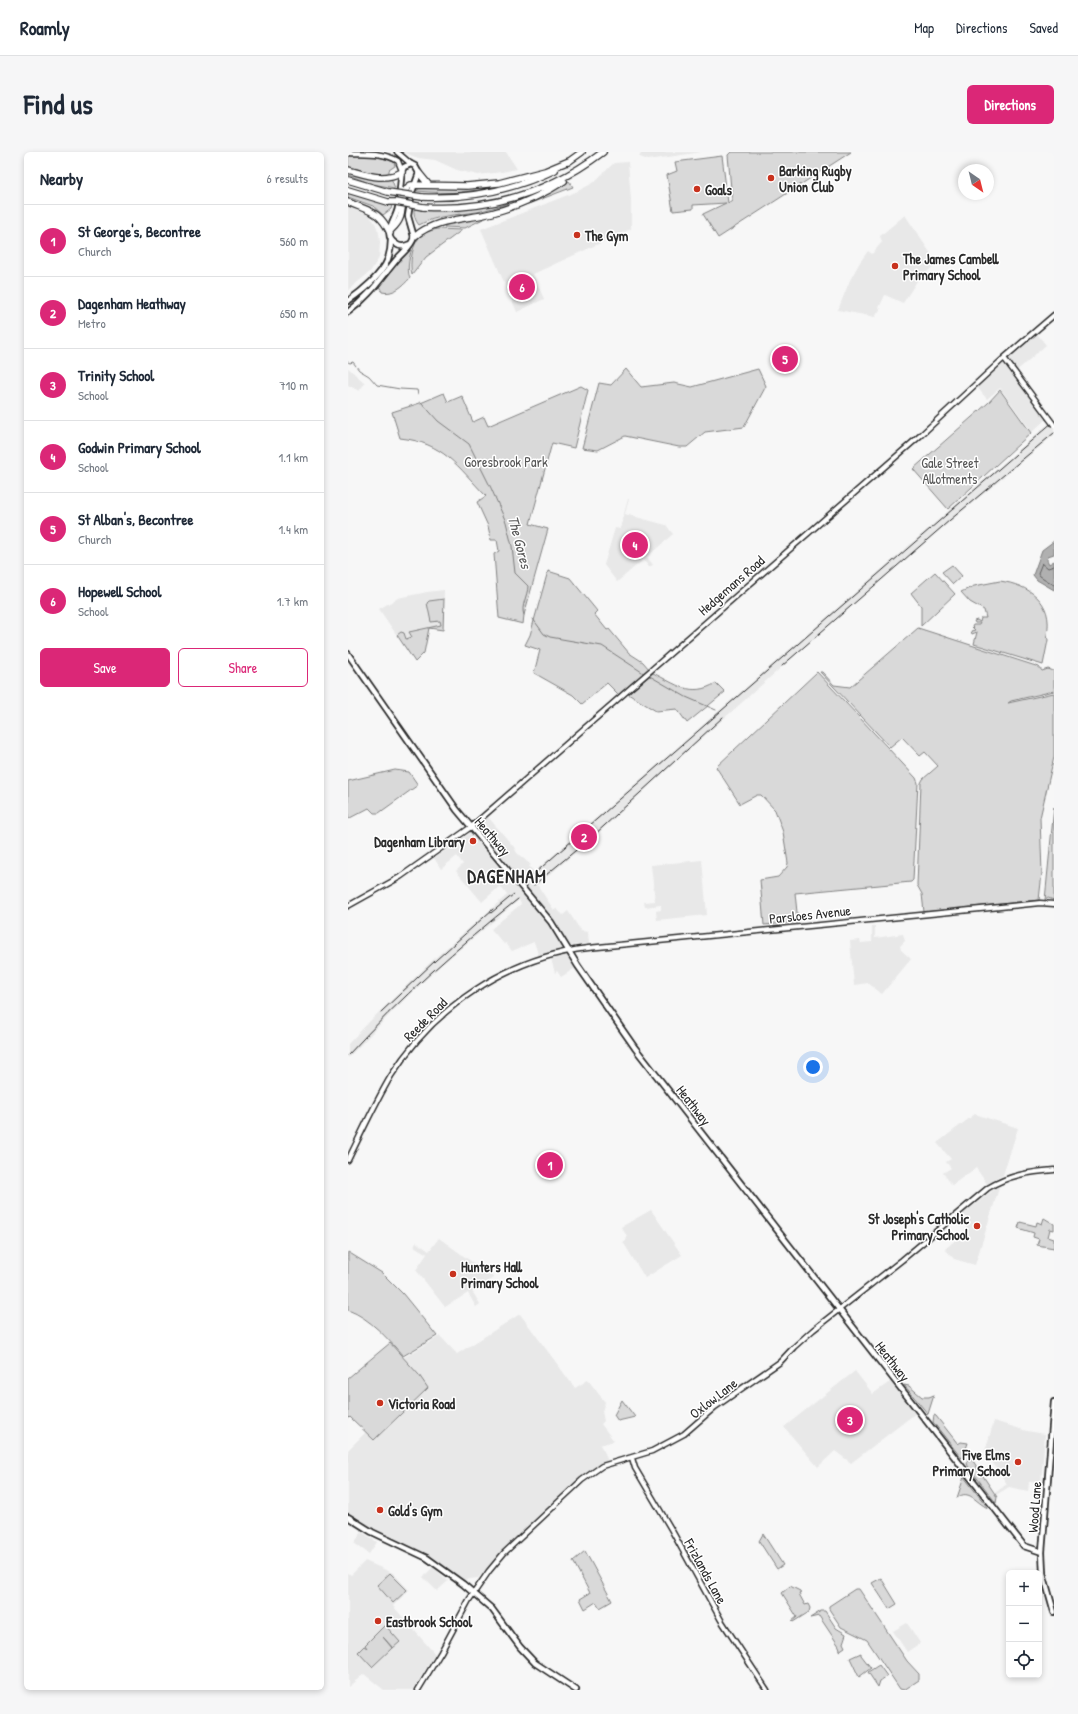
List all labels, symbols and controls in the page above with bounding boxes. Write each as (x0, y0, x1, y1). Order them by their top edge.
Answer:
text: Roamly (20, 15, 70, 41)
text: Map (914, 18, 934, 37)
text: Directions (956, 18, 1007, 37)
text: Saved (1029, 18, 1058, 37)
text: Find us (24, 85, 93, 123)
button: Directions (967, 85, 1054, 124)
place label: Barking Rugby Union Club (779, 161, 852, 196)
north arrow (958, 164, 994, 200)
text: Nearby (40, 167, 83, 190)
text: 6 results (267, 169, 308, 187)
marker: Barking Rugby Union Club (766, 173, 776, 183)
place label: Goals (705, 180, 733, 199)
marker: Goals (692, 184, 702, 194)
text: St George's, Becontree (78, 221, 201, 242)
place label: The Gym (584, 226, 629, 247)
marker: The Gym (572, 230, 582, 240)
text: 1 (51, 232, 55, 250)
text: 560 m (280, 232, 308, 250)
text: Church (78, 242, 111, 260)
place label: The James Cambell Primary School (902, 249, 1000, 286)
marker: The James Cambell Primary School (890, 261, 900, 271)
pin: 6 (509, 272, 535, 302)
text: Dagenham Heathway (78, 293, 186, 314)
text: 2 (50, 304, 56, 322)
text: 650 m (280, 304, 308, 322)
text: Metro (78, 314, 106, 332)
pin: 5 (772, 344, 798, 374)
text: Trinity School (78, 365, 154, 386)
text: 3 (50, 376, 56, 394)
text: 710 m (279, 376, 308, 394)
text: School (78, 386, 108, 404)
text: Godwin Primary School (78, 437, 201, 458)
text: 4 (51, 448, 55, 466)
text: 1.1 km (279, 448, 308, 466)
park label: Goresbrook Park (464, 452, 548, 471)
park label: Gale Street Allotments (921, 453, 979, 488)
text: School (78, 458, 108, 476)
text: St Alban's, Becontree (78, 509, 193, 530)
water label: The Gores (503, 513, 537, 572)
text: 5 (50, 520, 56, 538)
text: 1.4 km (278, 520, 308, 538)
text: Church (78, 530, 111, 548)
pin: 4 (622, 530, 648, 560)
street label: Hedgemans Road (694, 550, 769, 620)
text: Hopewell School (78, 581, 161, 602)
text: 6 (50, 592, 56, 610)
text: 1.7 km (277, 592, 308, 610)
text: School (78, 602, 108, 620)
button: Save (40, 648, 170, 687)
button: Share (178, 648, 308, 687)
street label: Heathway (470, 812, 515, 860)
pin: 2 (571, 822, 597, 852)
place label: Dagenham Library (374, 832, 465, 853)
marker: Dagenham Library (468, 836, 478, 846)
district label: DAGENHAM (467, 864, 547, 889)
street label: Parsloes Avenue (768, 900, 852, 928)
street label: Reede Road (399, 993, 451, 1045)
your location (803, 1057, 823, 1077)
street label: Heathway (672, 1081, 716, 1130)
pin: 1 (537, 1150, 563, 1180)
place label: St Joseph's Catholic Primary School (868, 1209, 970, 1246)
marker: St Joseph's Catholic Primary School (972, 1221, 982, 1231)
place label: Hunters Hall Primary School (461, 1257, 539, 1294)
marker: Hunters Hall Primary School (448, 1269, 458, 1279)
street label: Heathway (871, 1337, 915, 1386)
street label: Oxlow Lane (685, 1373, 741, 1423)
place label: Victoria Road (388, 1394, 456, 1413)
marker: Victoria Road (375, 1398, 385, 1408)
pin: 3 (837, 1405, 863, 1435)
place label: Five Elms Primary School (932, 1445, 1011, 1482)
marker: Five Elms Primary School (1013, 1457, 1023, 1467)
street label: Wood Lane (1023, 1480, 1045, 1533)
place label: Gold's Gym (388, 1501, 443, 1522)
marker: Gold's Gym (375, 1505, 385, 1515)
street label: Frizlands Lane (680, 1534, 732, 1607)
map controls (1006, 1570, 1042, 1678)
button: + (1006, 1570, 1042, 1606)
button: − (1006, 1606, 1042, 1642)
place label: Eastbrook School (386, 1612, 472, 1631)
marker: Eastbrook School (373, 1616, 383, 1626)
button: locate (1006, 1642, 1042, 1678)

